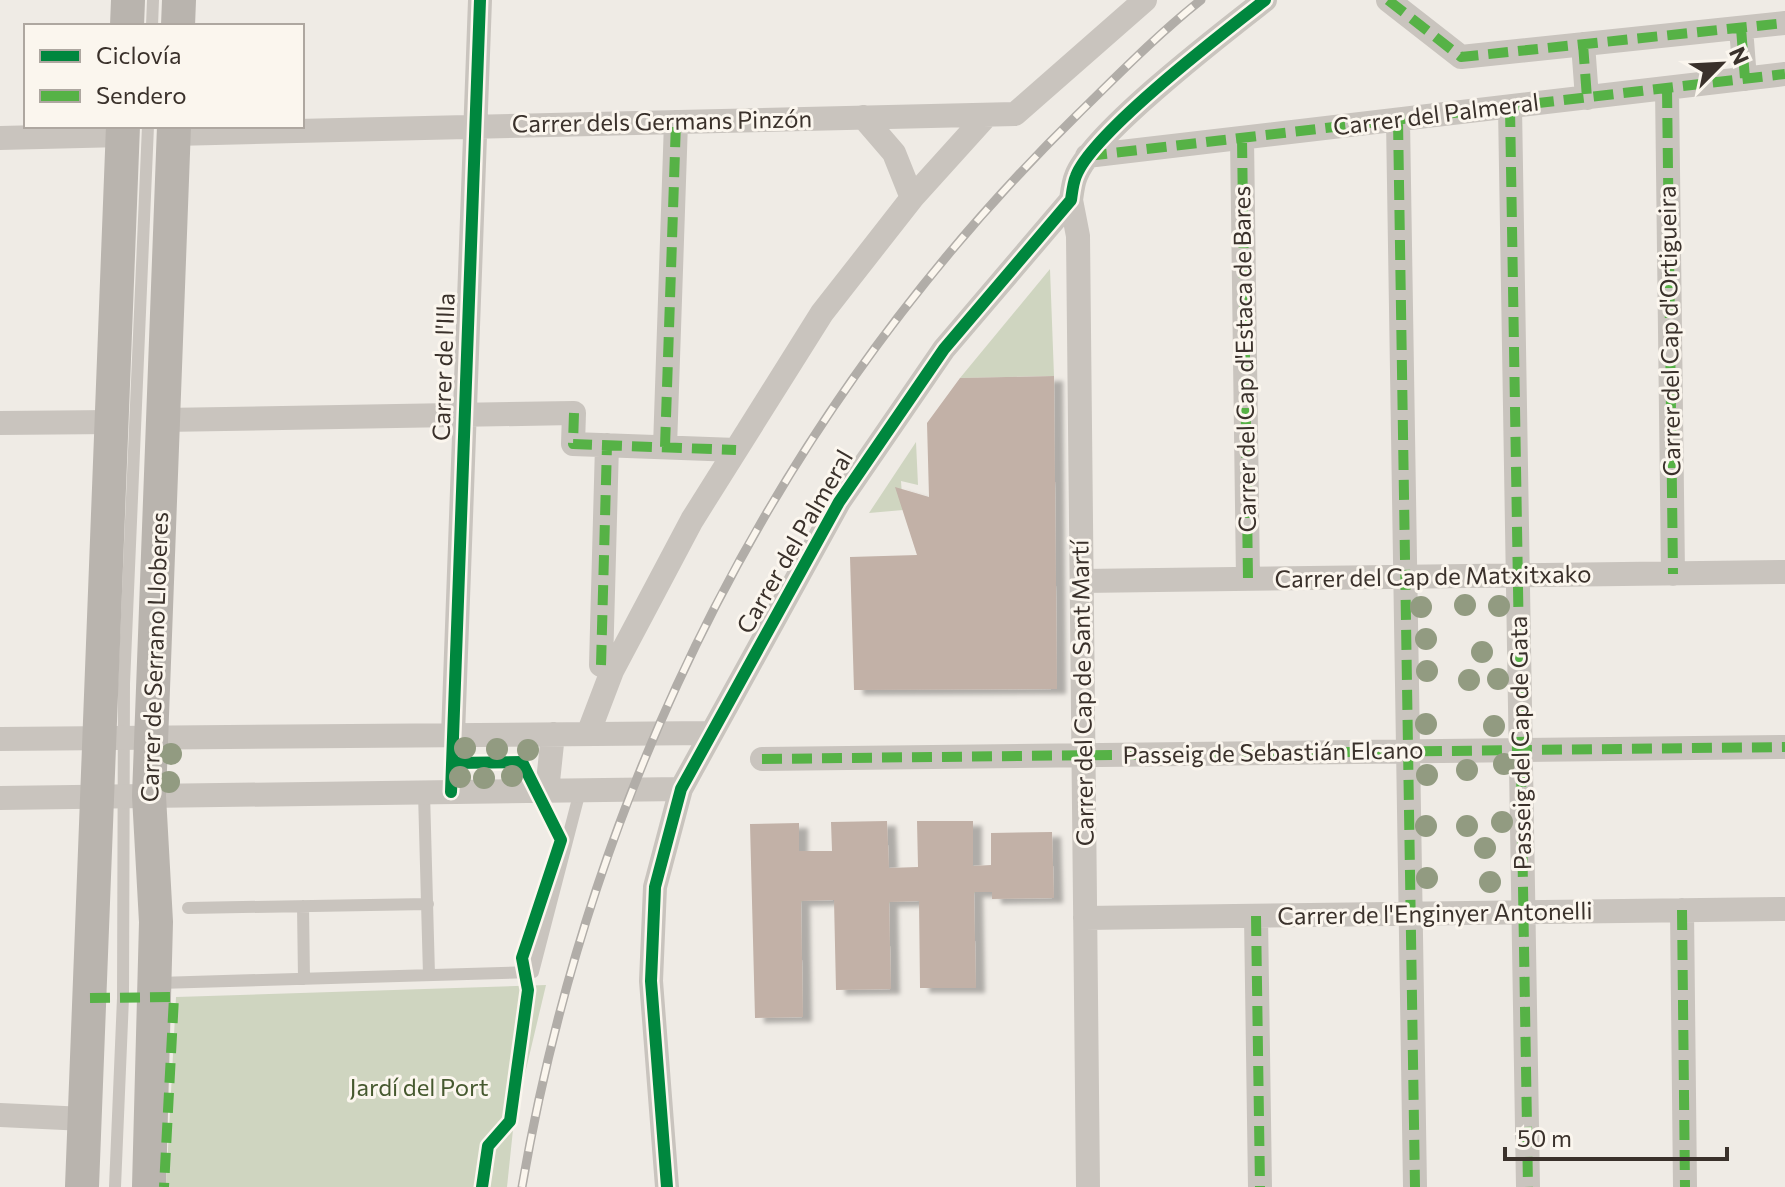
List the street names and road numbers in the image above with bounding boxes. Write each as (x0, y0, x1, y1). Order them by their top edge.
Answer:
street label: Carrer del Palmeral (1331, 86, 1540, 141)
street label: Carrer dels Germans Pinzón (512, 103, 812, 138)
street label: Carrer del Cap d'Estaca de Bares (1226, 185, 1261, 533)
street label: Carrer del Cap d'Ortigueira (1651, 185, 1686, 477)
street label: Carrer de l'Illa (425, 292, 460, 441)
street label: Carrer del Palmeral (729, 444, 858, 638)
street label: Carrer de Serrano Lloberes (134, 511, 173, 803)
street label: Carrer del Cap de Sant Martí (1064, 539, 1099, 846)
street label: Carrer del Cap de Matxitxako (1274, 558, 1592, 593)
street label: Passeig del Cap de Gata (1503, 616, 1536, 871)
street label: Passeig de Sebastián Elcano (1122, 734, 1424, 769)
street label: Carrer de l'Enginyer Antonelli (1277, 895, 1593, 930)

